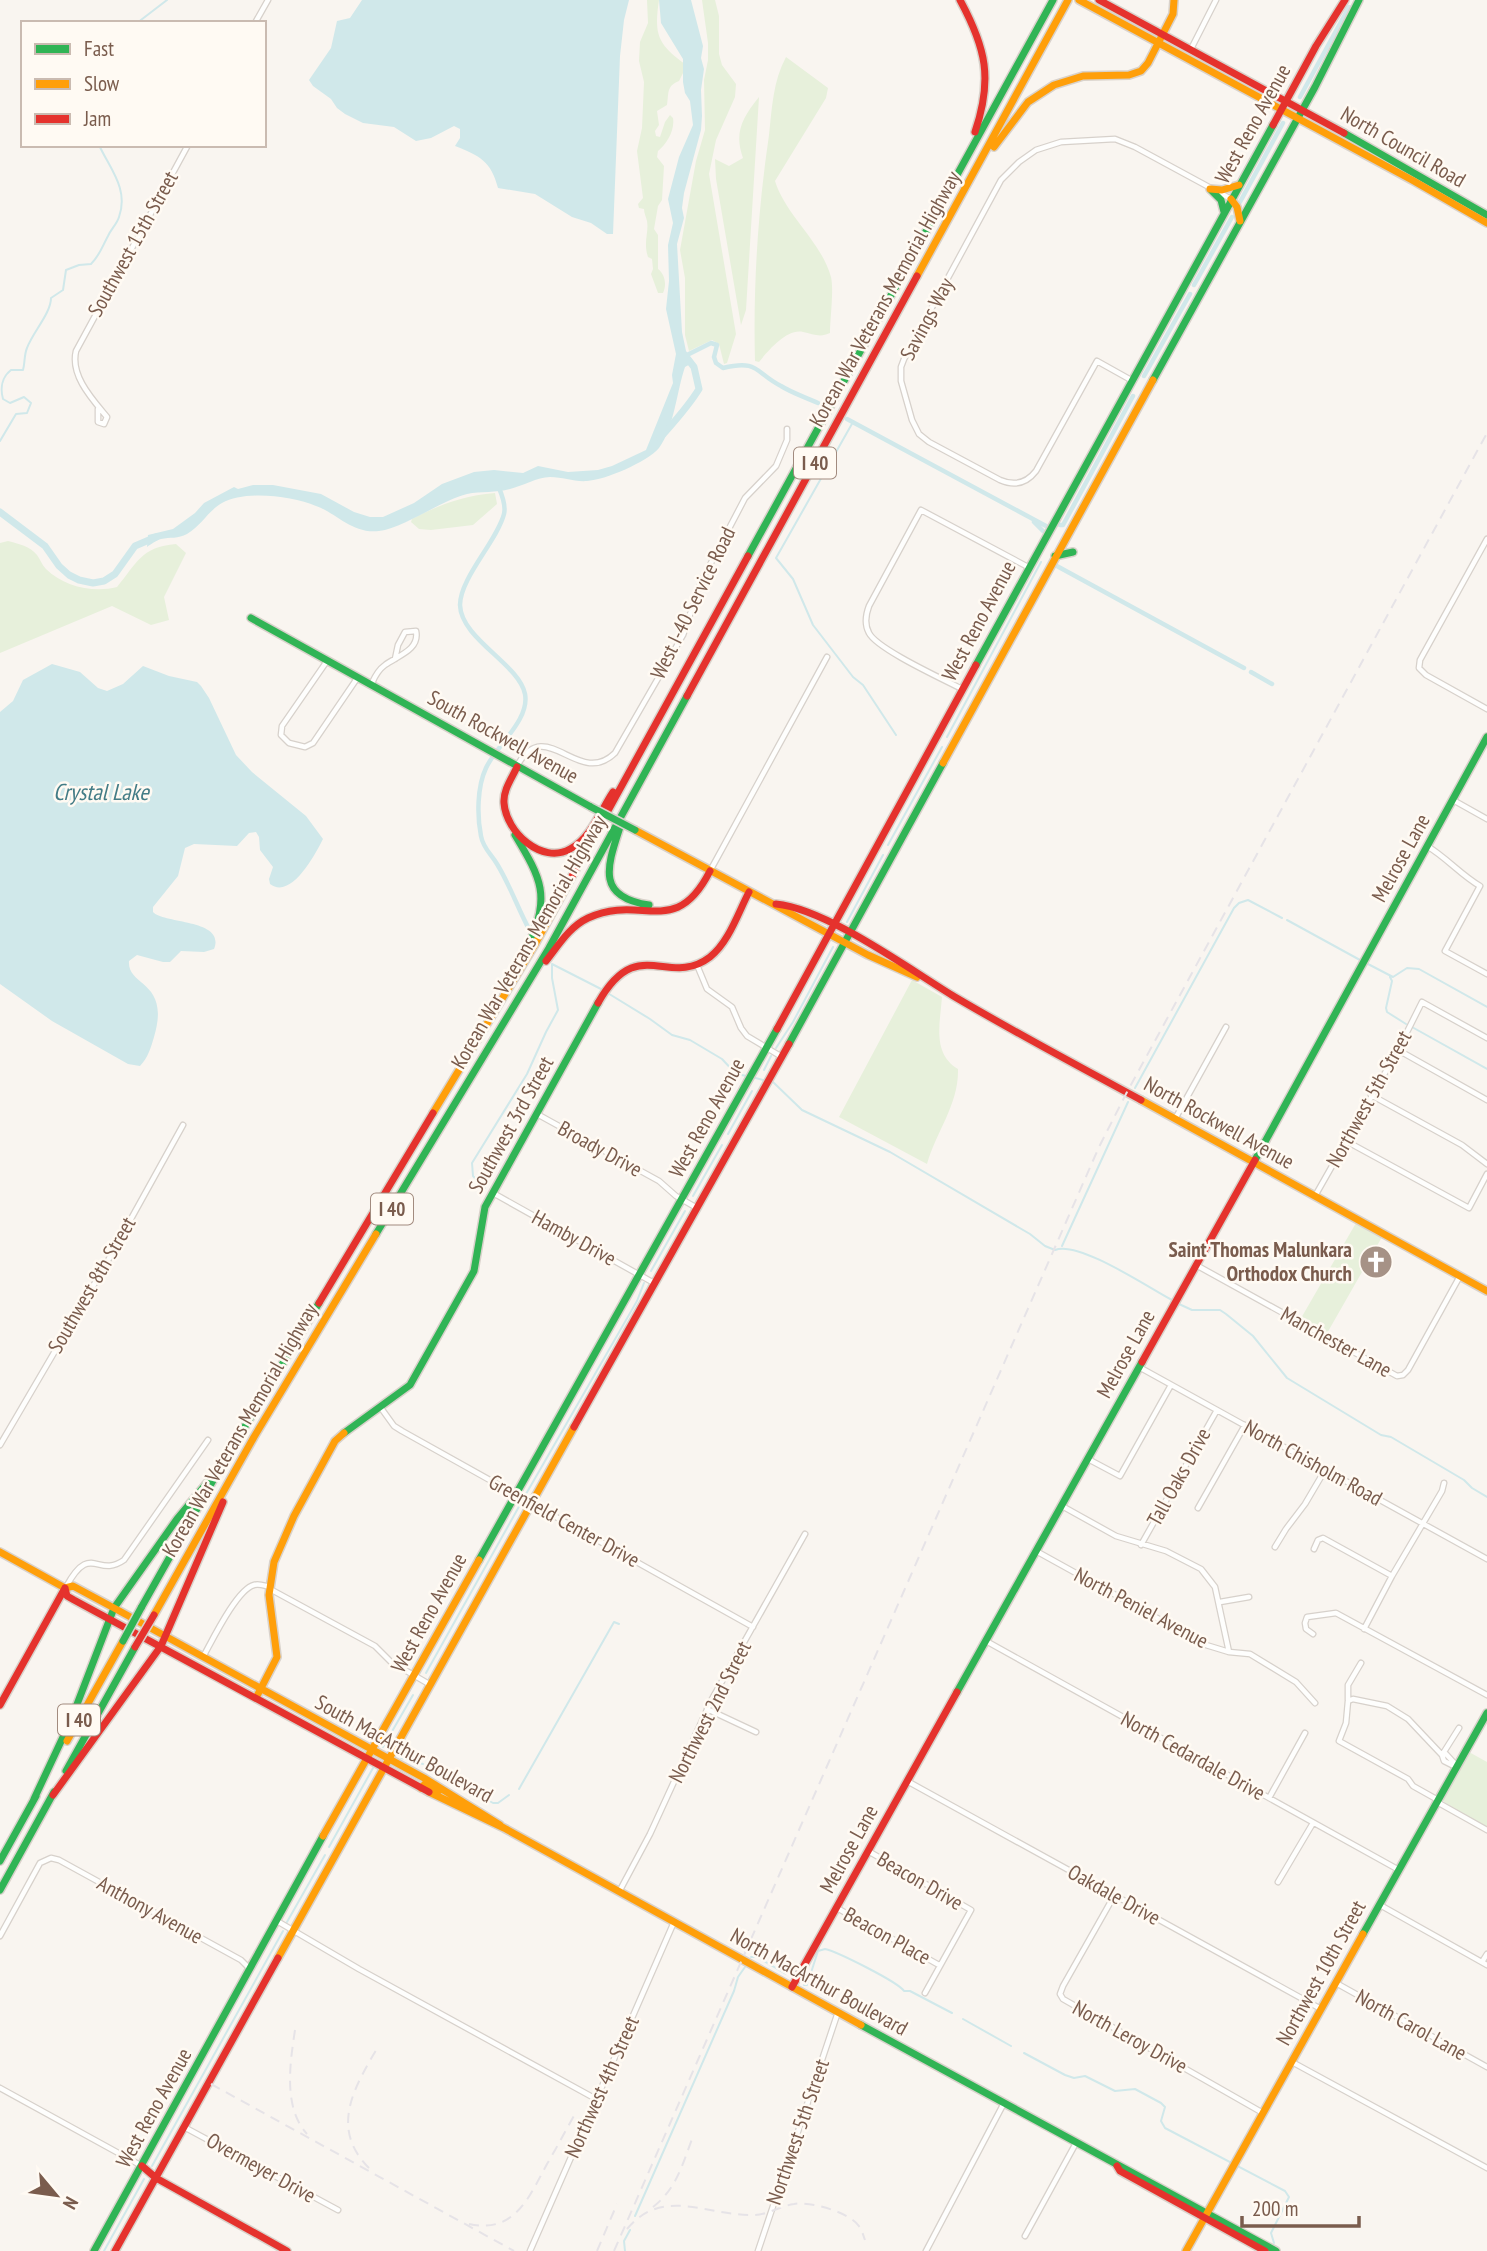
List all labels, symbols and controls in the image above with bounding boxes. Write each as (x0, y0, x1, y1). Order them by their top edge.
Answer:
legend (21, 21, 266, 147)
text: Fast (84, 35, 114, 62)
street label: West Reno Avenue (1209, 59, 1297, 188)
text: Slow (84, 70, 120, 97)
street label: North Council Road (1336, 100, 1471, 193)
text: Jam (83, 105, 111, 132)
street label: Southwest 15th Street (81, 166, 184, 321)
street label: Korean War Veterans Memorial Highway (803, 166, 966, 431)
street label: Savings Way (894, 273, 959, 365)
road number: I 40 (794, 447, 836, 478)
street label: West I-40 Service Road (644, 522, 741, 683)
street label: West Reno Avenue (936, 556, 1022, 686)
street label: South Rockwell Avenue (423, 684, 583, 789)
water label: Crystal Lake (53, 777, 150, 806)
street label: Melrose Lane (1365, 809, 1436, 907)
street label: Korean War Veterans Memorial Highway (445, 810, 612, 1073)
street label: Northwest 5th Street (1320, 1025, 1417, 1172)
street label: Southwest 3rd Street (462, 1051, 559, 1198)
street label: West Reno Avenue (663, 1053, 751, 1182)
street label: North Rockwell Avenue (1139, 1070, 1299, 1175)
street label: Broady Drive (553, 1114, 647, 1183)
road number: I 40 (371, 1194, 413, 1224)
street label: Hamby Drive (527, 1203, 621, 1272)
street label: Southwest 8th Street (42, 1212, 142, 1358)
place label: Saint Thomas Malunkara Orthodox Church (1169, 1236, 1352, 1287)
church icon: Saint Thomas Malunkara Orthodox Church (1357, 1243, 1395, 1281)
street label: Korean War Veterans Memorial Highway (156, 1298, 323, 1561)
street label: Manchester Lane (1276, 1300, 1396, 1383)
street label: Melrose Lane (1090, 1305, 1161, 1403)
street label: North Chisholm Road (1239, 1413, 1387, 1512)
street label: Tall Oaks Drive (1141, 1423, 1217, 1531)
street label: Greenfield Center Drive (484, 1468, 644, 1573)
street label: West Reno Avenue (385, 1548, 473, 1677)
street label: North Peniel Avenue (1070, 1561, 1213, 1654)
street label: Northwest 2nd Street (662, 1636, 757, 1787)
street label: South MacArthur Boulevard (311, 1688, 498, 1809)
road number: I 40 (58, 1704, 100, 1736)
street label: North Cedardale Drive (1116, 1705, 1270, 1806)
street label: Melrose Lane (813, 1800, 884, 1898)
street label: Beacon Drive (872, 1845, 968, 1916)
street label: Oakdale Drive (1063, 1858, 1165, 1931)
street label: Anthony Avenue (93, 1869, 208, 1950)
street label: Northwest 10th Street (1270, 1895, 1372, 2050)
street label: Beacon Place (839, 1901, 936, 1970)
street label: North MacArthur Boulevard (726, 1922, 913, 2042)
street label: North Carol Lane (1351, 1983, 1471, 2066)
street label: North Leroy Drive (1068, 1994, 1192, 2079)
street label: Northwest 4th Street (558, 2012, 645, 2162)
street label: West Reno Avenue (110, 2043, 198, 2172)
street label: Northwest 5th Street (760, 2055, 835, 2208)
street label: Overmeyer Drive (202, 2126, 321, 2209)
north arrow (21, 2160, 91, 2230)
scale bar (1242, 2184, 1359, 2228)
text: N (58, 2193, 84, 2214)
text: 200 m (1252, 2195, 1298, 2222)

